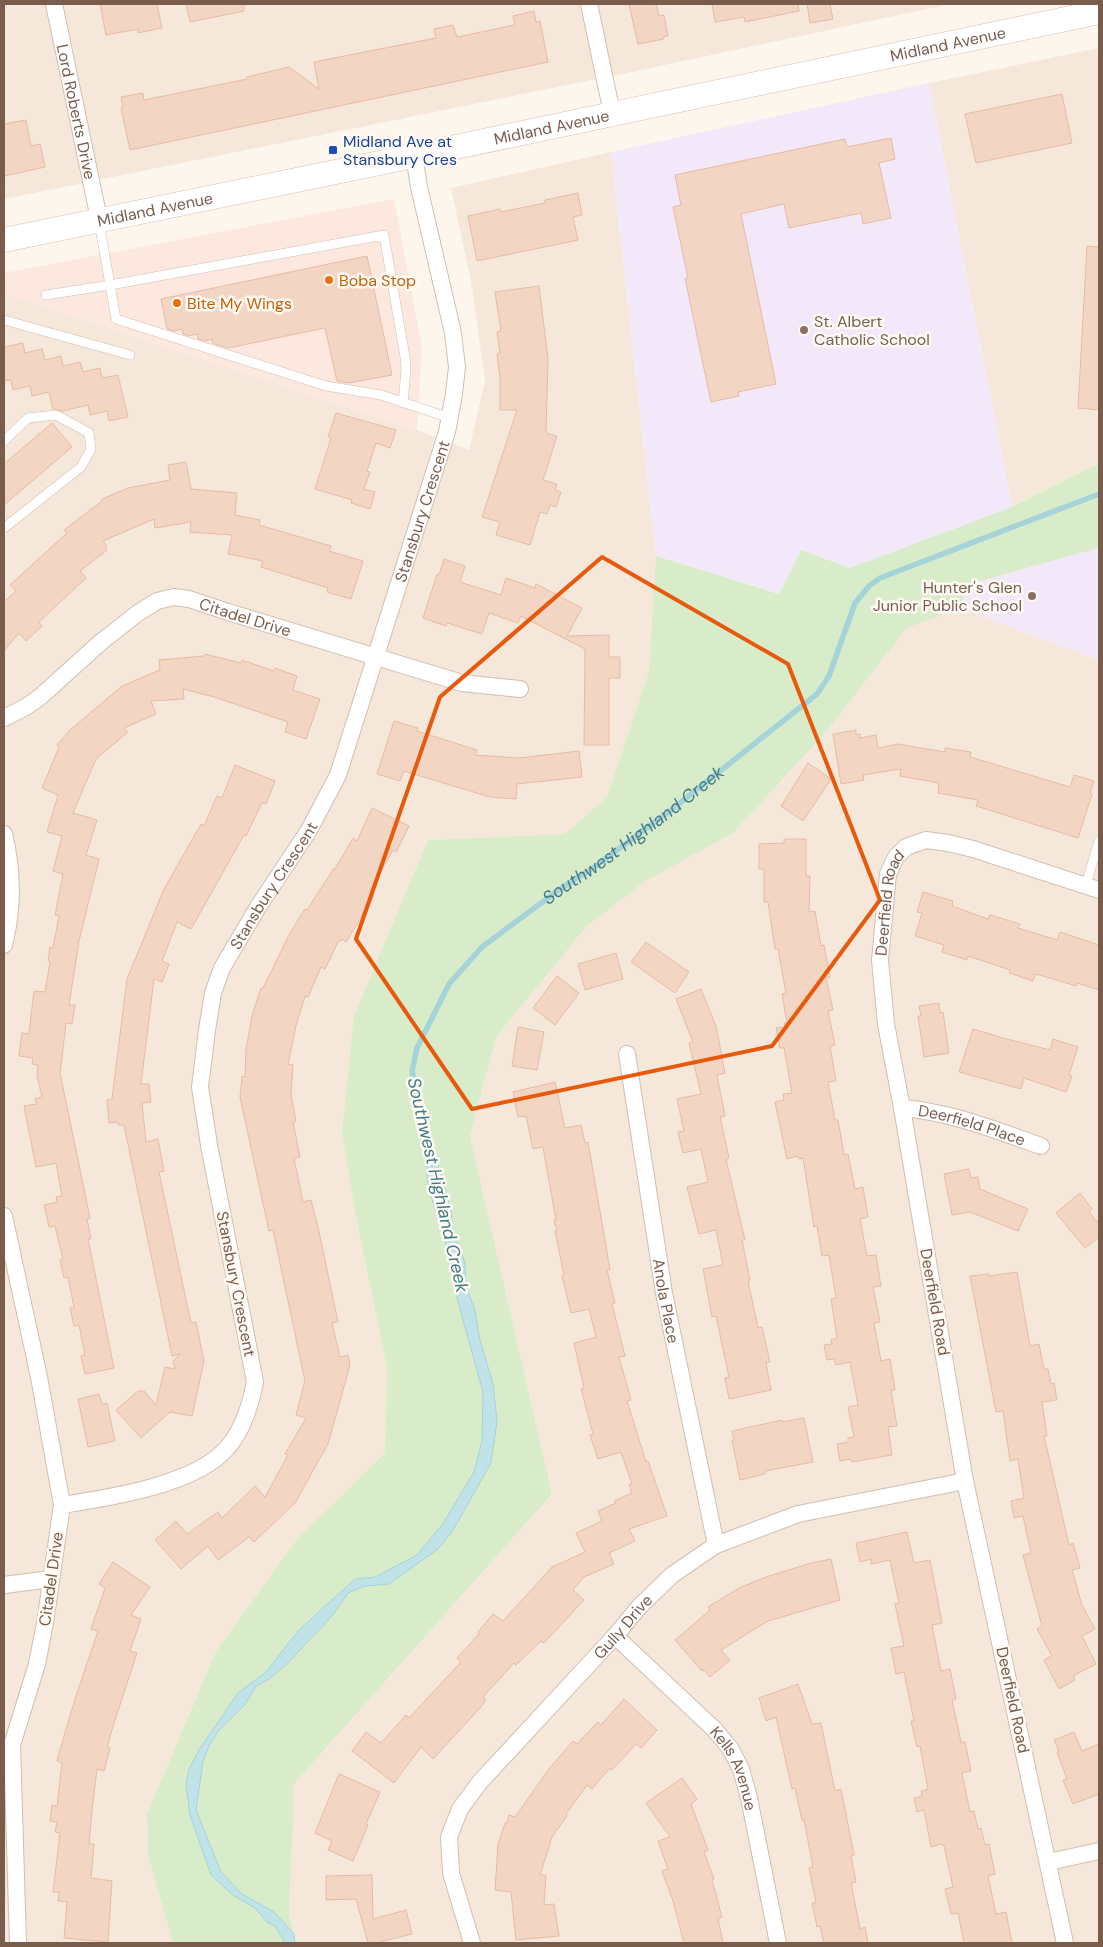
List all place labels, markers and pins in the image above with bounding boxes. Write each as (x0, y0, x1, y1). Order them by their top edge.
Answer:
place label: Midland Ave at Stansbury Cres (343, 131, 457, 170)
marker: Midland Ave at Stansbury Cres (327, 144, 339, 156)
place label: Boba Stop (339, 270, 416, 291)
marker: Boba Stop (323, 274, 335, 286)
place label: Bite My Wings (187, 293, 292, 314)
marker: Bite My Wings (171, 297, 183, 309)
place label: St. Albert Catholic School (814, 311, 930, 350)
marker: St. Albert Catholic School (798, 324, 810, 336)
place label: Hunter's Glen Junior Public School (873, 577, 1022, 616)
marker: Hunter's Glen Junior Public School (1026, 590, 1038, 602)

